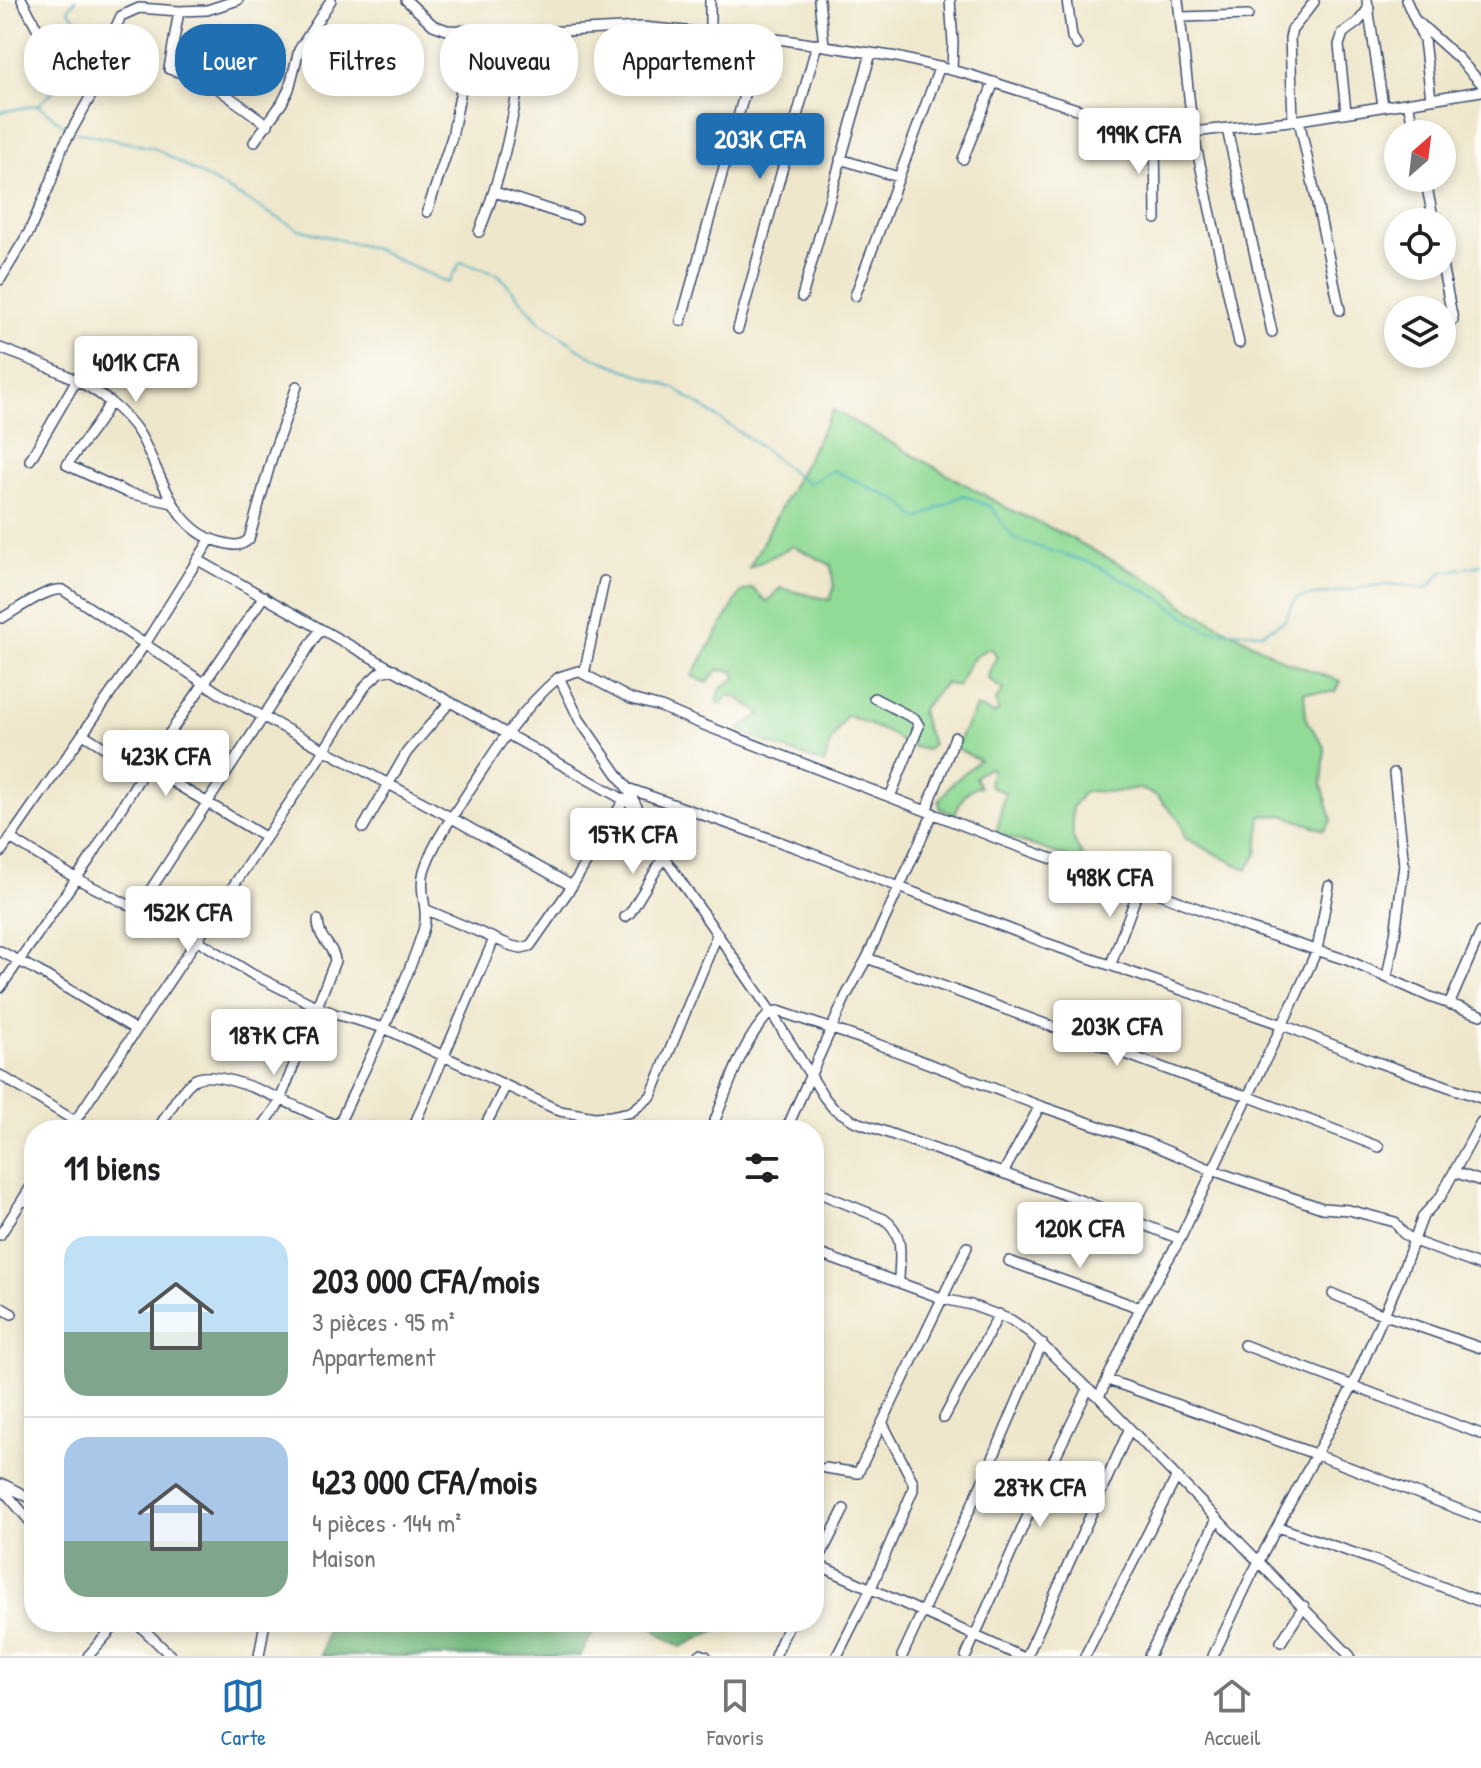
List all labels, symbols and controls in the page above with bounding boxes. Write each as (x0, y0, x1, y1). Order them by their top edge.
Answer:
chip: Acheter (24, 24, 159, 96)
chip: Louer (175, 24, 286, 96)
chip: Filtres (302, 24, 424, 96)
chip: Nouveau (440, 24, 578, 96)
chip: Appartement (594, 24, 783, 96)
pin: 199K CFA (1056, 108, 1222, 176)
pin: 203K CFA (677, 113, 843, 181)
text: 199K CFA (1097, 116, 1181, 151)
north arrow (1384, 120, 1456, 192)
map controls (1384, 120, 1456, 368)
text: 203K CFA (714, 121, 806, 156)
button: locate (1384, 208, 1456, 280)
button: layers (1384, 296, 1456, 368)
pin: 401K CFA (53, 336, 219, 404)
text: 401K CFA (92, 344, 180, 379)
pin: 423K CFA (83, 730, 249, 798)
text: 423K CFA (121, 738, 211, 773)
pin: 157K CFA (550, 808, 716, 876)
text: 157K CFA (588, 816, 678, 851)
pin: 498K CFA (1027, 851, 1193, 919)
text: 498K CFA (1067, 859, 1153, 894)
pin: 152K CFA (105, 886, 271, 954)
text: 152K CFA (144, 894, 232, 929)
pin: 203K CFA (1034, 1000, 1200, 1068)
text: 203K CFA (1071, 1008, 1163, 1043)
pin: 187K CFA (191, 1009, 357, 1077)
text: 187K CFA (229, 1017, 319, 1052)
text: 11 biens (64, 1145, 160, 1191)
icon: filters (740, 1146, 784, 1190)
pin: 120K CFA (997, 1202, 1163, 1270)
text: 120K CFA (1035, 1210, 1125, 1245)
text: 203 000 CFA/mois (312, 1258, 540, 1304)
icon: home (128, 1268, 224, 1364)
text: 3 pièces · 95 m² (312, 1304, 455, 1339)
text: Appartement (312, 1339, 435, 1374)
text: 423 000 CFA/mois (312, 1459, 537, 1505)
pin: 287K CFA (957, 1461, 1123, 1529)
icon: home (128, 1469, 224, 1565)
text: 287K CFA (994, 1469, 1086, 1504)
text: 4 pièces · 144 m² (312, 1505, 461, 1540)
text: Maison (312, 1540, 376, 1575)
tab: Carte (220, 1674, 266, 1752)
tab: Favoris (707, 1674, 763, 1752)
tab: Accueil (1204, 1674, 1260, 1752)

